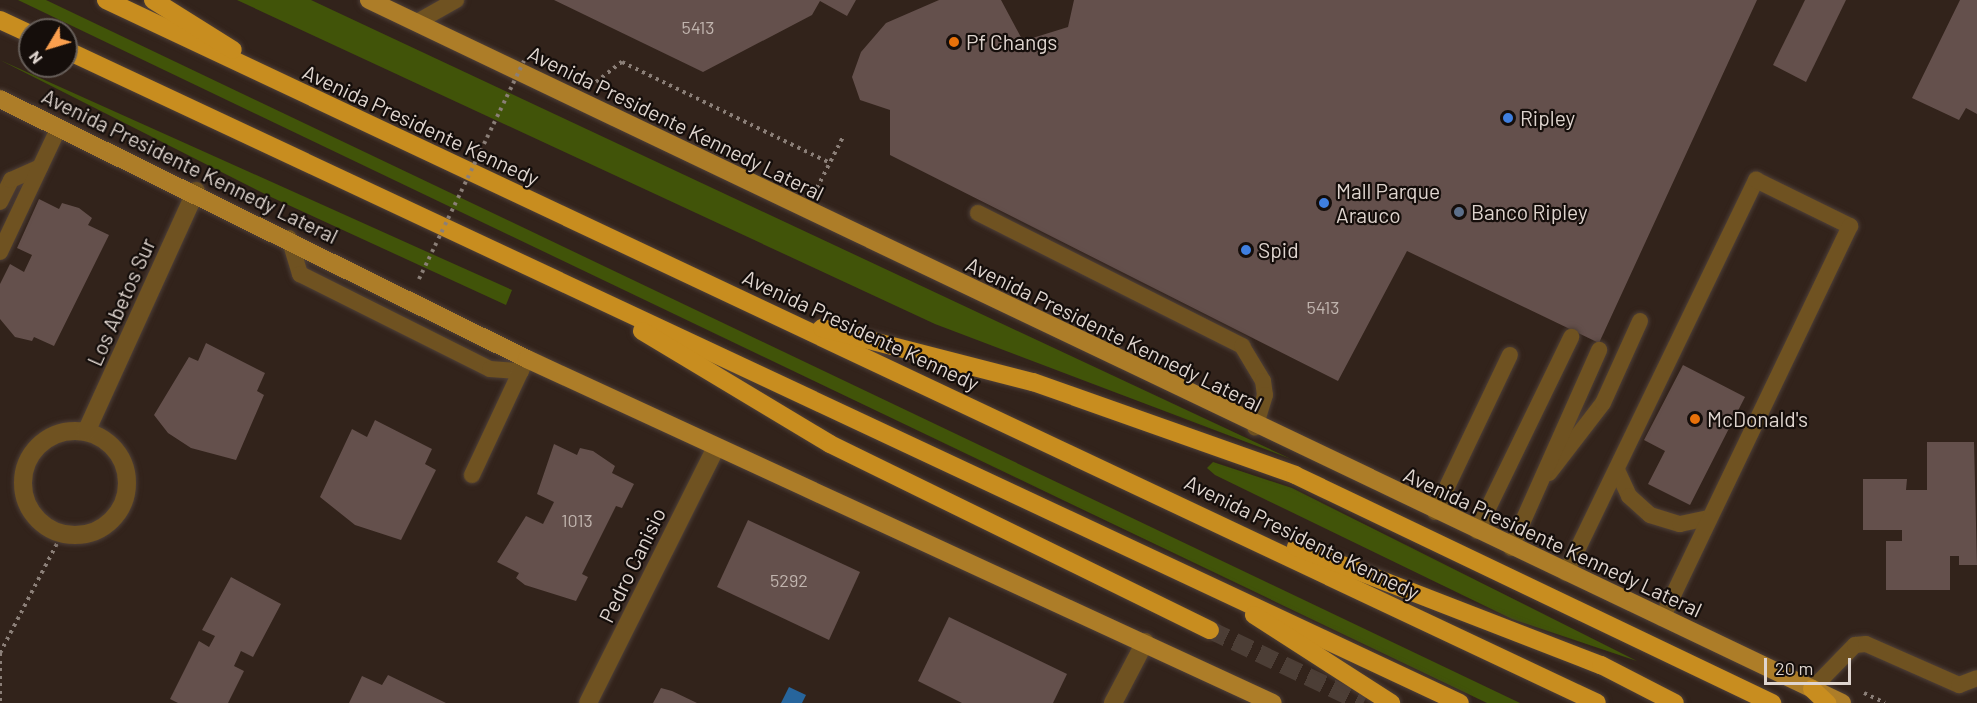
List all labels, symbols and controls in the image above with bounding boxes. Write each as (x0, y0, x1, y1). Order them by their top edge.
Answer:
house number: 5413 (681, 16, 715, 38)
north arrow (18, 18, 78, 78)
place label: Pf Changs (966, 29, 1057, 55)
marker: Pf Changs (947, 35, 961, 49)
street label: Avenida Presidente Kennedy Lateral (524, 40, 828, 206)
text: N (24, 48, 46, 68)
street label: Avenida Presidente Kennedy (299, 59, 543, 191)
street label: Avenida Presidente Kennedy Lateral (38, 83, 342, 249)
place label: Ripley (1520, 105, 1575, 131)
marker: Ripley (1501, 111, 1515, 125)
place label: Mall Parque Arauco (1336, 178, 1440, 228)
marker: Mall Parque Arauco (1317, 196, 1331, 210)
place label: Banco Ripley (1471, 199, 1588, 225)
marker: Banco Ripley (1452, 205, 1466, 219)
street label: Los Abetos Sur (82, 234, 160, 370)
place label: Spid (1258, 237, 1299, 263)
marker: Spid (1239, 243, 1253, 257)
street label: Avenida Presidente Kennedy Lateral (962, 251, 1266, 417)
street label: Avenida Presidente Kennedy (739, 264, 983, 396)
house number: 5413 (1306, 296, 1340, 318)
place label: McDonald's (1707, 406, 1808, 432)
marker: McDonald's (1688, 412, 1702, 426)
street label: Avenida Presidente Kennedy Lateral (1400, 462, 1706, 622)
street label: Avenida Presidente Kennedy (1181, 469, 1423, 605)
street label: Pedro Canisio (593, 503, 671, 627)
house number: 1013 (561, 509, 593, 531)
house number: 5292 (770, 569, 808, 591)
scale bar (1767, 646, 1854, 684)
text: 20 m (1775, 657, 1813, 679)

